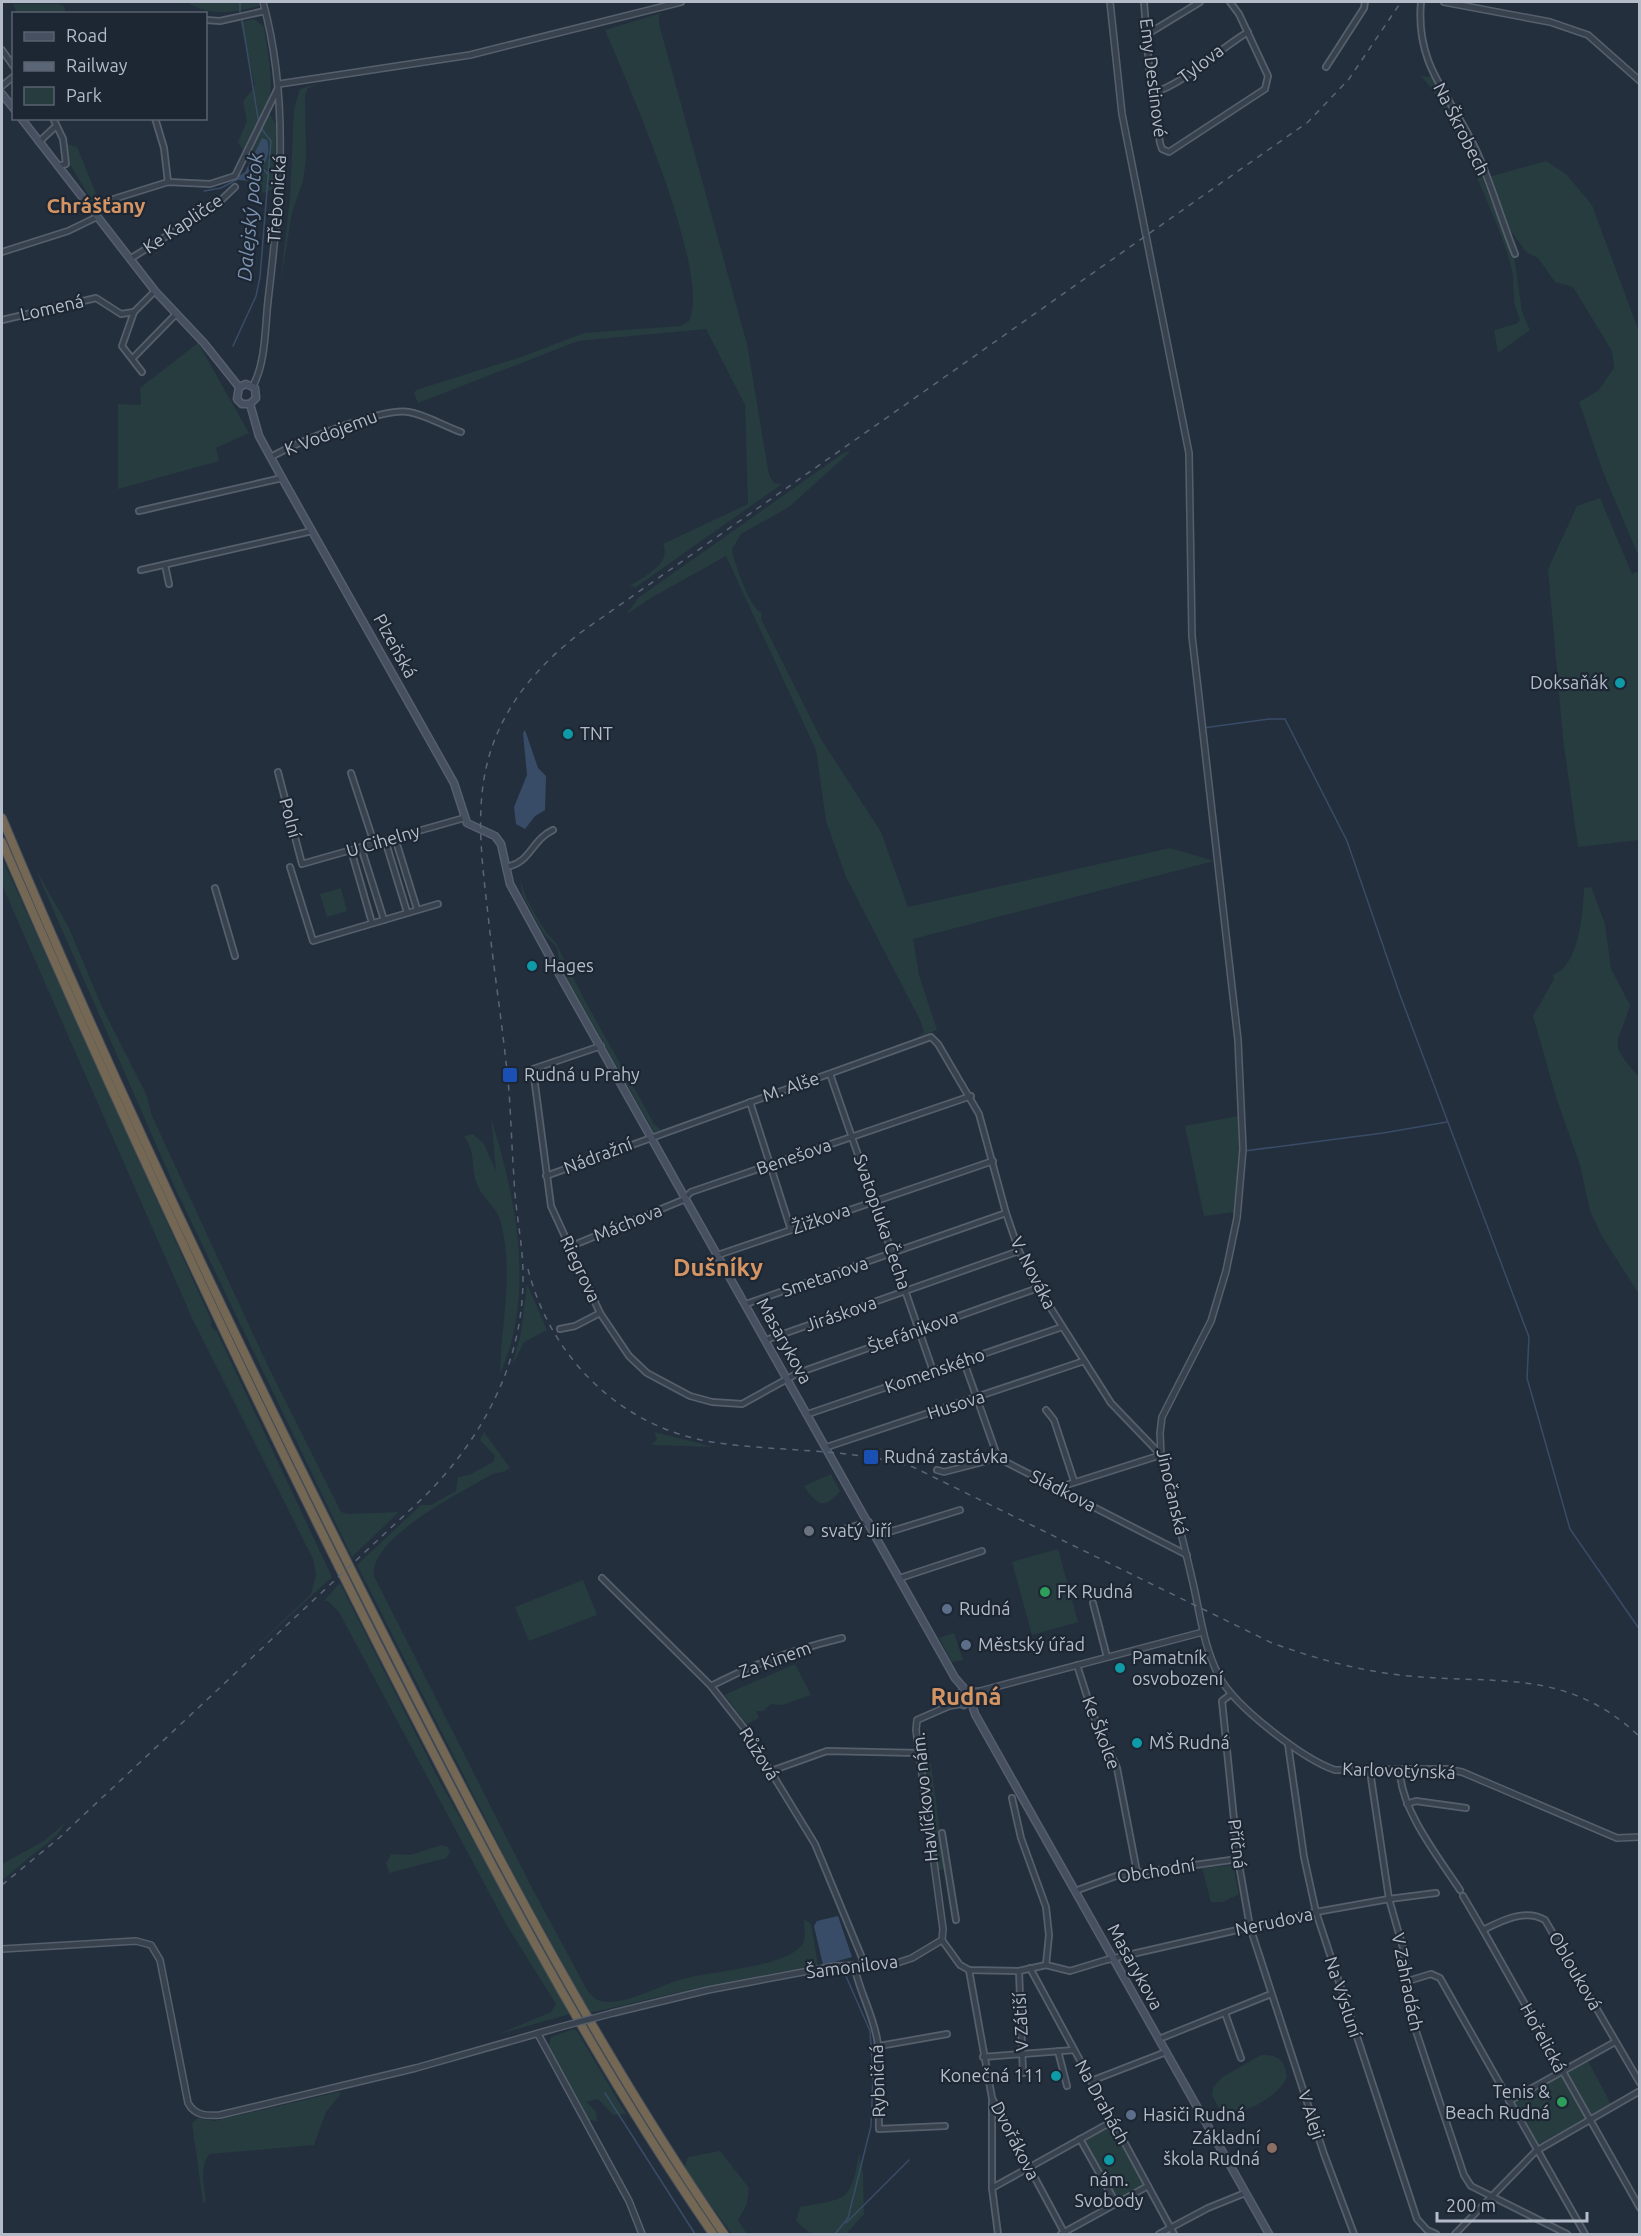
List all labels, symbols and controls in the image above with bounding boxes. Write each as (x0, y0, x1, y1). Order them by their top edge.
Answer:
legend (12, 12, 207, 120)
street label: Emy Destinové (1137, 17, 1171, 139)
text: Road (66, 25, 108, 45)
street label: Tylova (1174, 40, 1227, 87)
text: Railway (66, 55, 128, 75)
street label: Na Škrobech (1430, 78, 1495, 178)
text: Park (66, 85, 102, 105)
water label: Dalejský potok (232, 151, 267, 282)
street label: Třebonická (263, 154, 289, 244)
street label: Ke Kapličce (139, 189, 226, 257)
district label: Chrášťany (47, 193, 145, 217)
street label: Lomená (18, 290, 86, 324)
street label: K Vodojemu (282, 405, 380, 459)
street label: Plzeňská (370, 610, 422, 681)
place label: Doksaňák (1530, 672, 1608, 692)
marker: Doksaňák (1613, 676, 1627, 690)
place label: TNT (580, 723, 613, 743)
marker: TNT (561, 727, 575, 741)
street label: Polní (276, 796, 306, 840)
street label: U Cihelny (344, 820, 422, 860)
place label: Hages (544, 955, 594, 975)
marker: Hages (525, 959, 539, 973)
place label: Rudná u Prahy (524, 1064, 640, 1084)
marker: Rudná u Prahy (501, 1066, 519, 1084)
street label: M. Alše (760, 1067, 822, 1105)
street label: Nádražní (561, 1133, 635, 1177)
street label: Benešova (754, 1134, 834, 1178)
street label: Svatopluka Čecha (850, 1151, 916, 1292)
street label: Žižkova (789, 1198, 852, 1237)
street label: Máchova (590, 1199, 665, 1245)
street label: Riegrova (557, 1232, 605, 1305)
street label: V. Nováka (1007, 1233, 1061, 1312)
street label: Smetanova (779, 1252, 870, 1300)
district label: Dušníky (673, 1254, 763, 1281)
street label: Jiráskova (802, 1291, 879, 1335)
street label: Masarykova (753, 1294, 817, 1387)
street label: Štefánikova (865, 1305, 960, 1357)
street label: Komenského (882, 1344, 987, 1396)
street label: Husova (924, 1385, 987, 1423)
place label: Rudná zastávka (884, 1446, 1008, 1466)
street label: Jinočanská (1153, 1447, 1193, 1537)
marker: Rudná zastávka (862, 1448, 880, 1466)
street label: Sládkova (1027, 1465, 1100, 1515)
place label: svatý Jiří (821, 1520, 892, 1540)
marker: svatý Jiří (802, 1524, 816, 1538)
place label: FK Rudná (1057, 1581, 1133, 1601)
marker: FK Rudná (1038, 1585, 1052, 1599)
place label: Rudná (959, 1598, 1011, 1618)
marker: Rudná (940, 1602, 954, 1616)
place label: Městský úřad (978, 1634, 1085, 1654)
street label: Za Kinem (736, 1637, 813, 1681)
marker: Městský úřad (959, 1638, 973, 1652)
place label: Pamatník osvobození (1132, 1647, 1224, 1688)
marker: Pamatník osvobození (1113, 1661, 1127, 1675)
district label: Rudná (930, 1683, 1002, 1710)
street label: Ke Školce (1079, 1693, 1126, 1772)
street label: Růžová (736, 1724, 784, 1783)
street label: Havlíčkovo nám. (907, 1731, 941, 1863)
place label: MŠ Rudná (1149, 1731, 1230, 1752)
marker: MŠ Rudná (1130, 1736, 1144, 1750)
street label: Karlovotýnská (1342, 1758, 1456, 1782)
street label: Příčná (1225, 1818, 1251, 1870)
street label: Obchodní (1115, 1854, 1197, 1886)
street label: Nerudova (1233, 1903, 1314, 1939)
street label: Masarykova (1104, 1920, 1168, 2013)
street label: Oblouková (1545, 1928, 1606, 2013)
street label: V Zahradách (1389, 1931, 1427, 2033)
street label: Šamonilova (805, 1949, 899, 1982)
street label: Na Výsluní (1321, 1954, 1367, 2040)
street label: V Zátiší (1008, 1992, 1032, 2052)
street label: Hořelická (1517, 2000, 1571, 2075)
street label: Rybničná (866, 2044, 888, 2118)
street label: Na Drahách (1072, 2056, 1134, 2147)
place label: Konečná 111 (940, 2065, 1044, 2085)
marker: Konečná 111 (1049, 2069, 1063, 2083)
place label: Tenis & Beach Rudná (1445, 2081, 1550, 2122)
street label: V Aleji (1295, 2088, 1329, 2142)
marker: Tenis & Beach Rudná (1555, 2095, 1569, 2109)
street label: Dvořákova (988, 2098, 1044, 2183)
place label: Hasiči Rudná (1143, 2104, 1245, 2124)
marker: Hasiči Rudná (1124, 2108, 1138, 2122)
place label: Základní škola Rudná (1163, 2127, 1261, 2168)
marker: Základní škola Rudná (1265, 2141, 1279, 2155)
marker: nám. Svobody (1102, 2153, 1116, 2167)
place label: nám. Svobody (1075, 2169, 1144, 2210)
scale bar (1437, 2185, 1587, 2223)
text: 200 m (1446, 2195, 1496, 2215)

